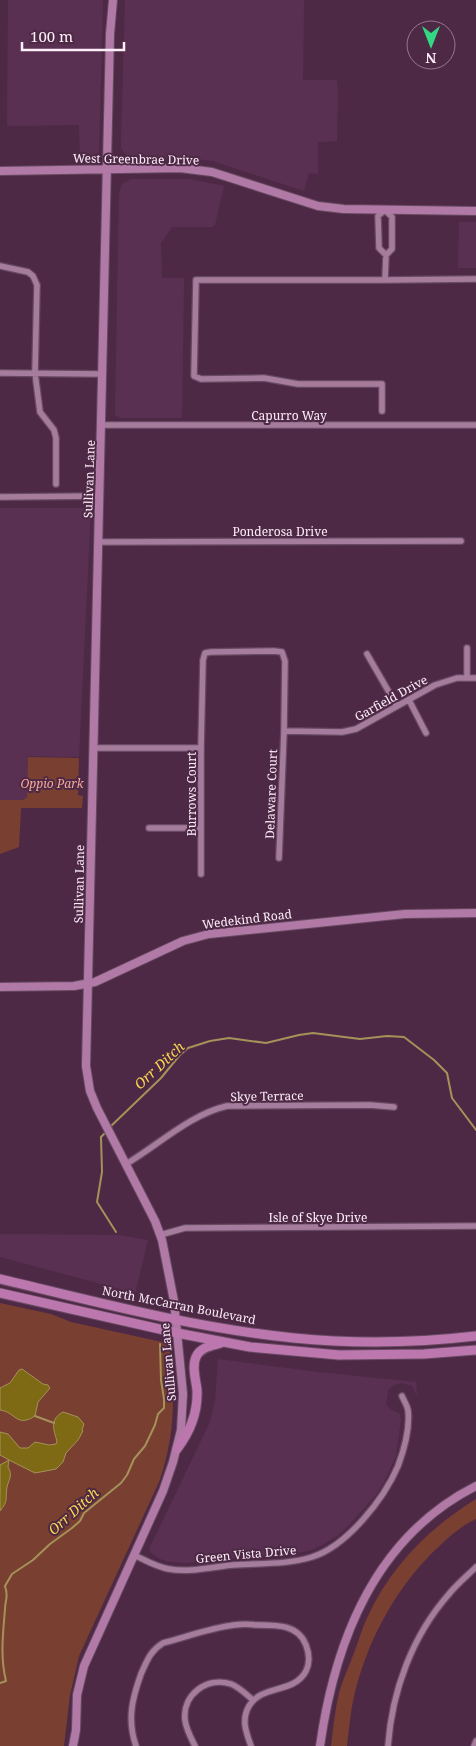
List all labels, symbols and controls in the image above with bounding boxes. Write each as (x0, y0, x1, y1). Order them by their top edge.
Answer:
scale bar (22, 20, 125, 52)
north arrow (406, 20, 456, 70)
text: 100 m (30, 26, 73, 46)
text: N (425, 49, 437, 68)
street label: West Greenbrae Drive (73, 149, 199, 169)
street label: Capurro Way (251, 407, 327, 424)
street label: Sullivan Lane (79, 440, 99, 518)
street label: Ponderosa Drive (232, 523, 328, 540)
street label: Garfield Drive (351, 671, 431, 725)
street label: Delaware Court (261, 749, 281, 839)
street label: Burrows Court (183, 752, 200, 836)
park label: Oppio Park (20, 775, 85, 792)
street label: Sullivan Lane (70, 845, 88, 923)
street label: Wedekind Road (201, 905, 293, 933)
water label: Orr Ditch (130, 1037, 189, 1093)
street label: Skye Terrace (230, 1087, 304, 1105)
street label: Isle of Skye Drive (268, 1209, 368, 1226)
street label: North McCarran Boulevard (101, 1282, 258, 1328)
street label: Sullivan Lane (156, 1322, 180, 1402)
water label: Orr Ditch (44, 1483, 103, 1539)
street label: Green Vista Drive (195, 1541, 297, 1567)

